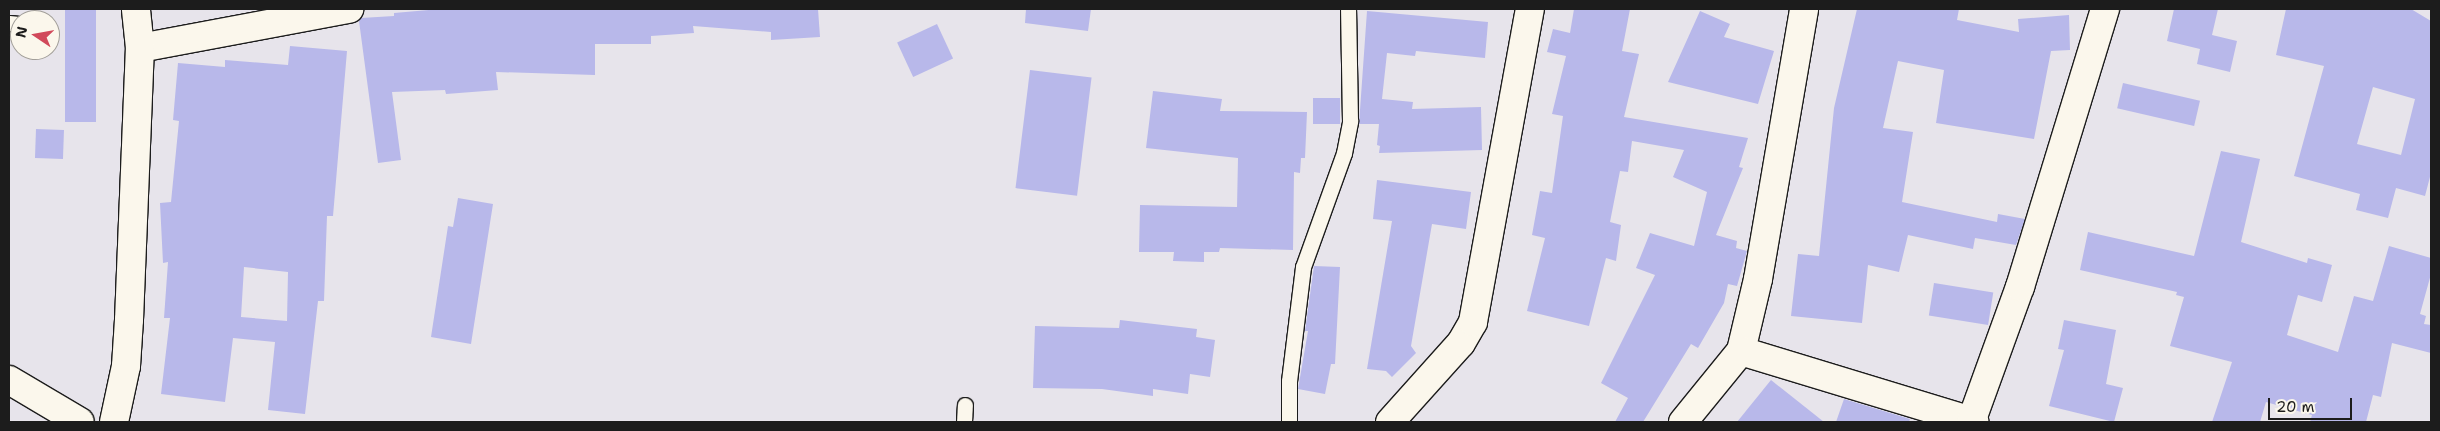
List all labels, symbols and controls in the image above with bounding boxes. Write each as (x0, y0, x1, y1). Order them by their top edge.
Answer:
north arrow (10, 10, 60, 60)
text: N (11, 25, 31, 39)
scale bar (2270, 388, 2354, 420)
text: 20 m (2276, 397, 2315, 417)

